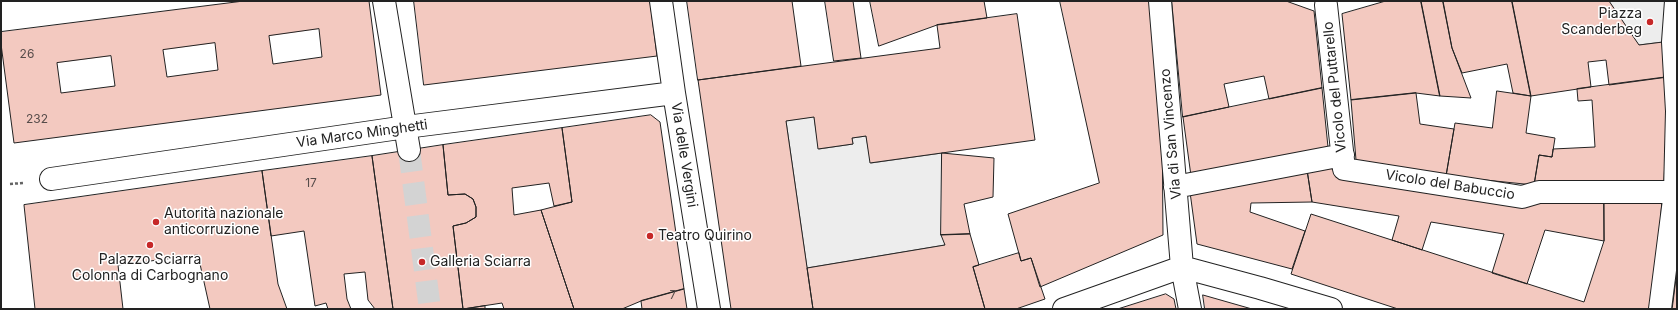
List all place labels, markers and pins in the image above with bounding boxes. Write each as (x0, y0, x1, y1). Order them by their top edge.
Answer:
place label: Piazza Scanderbeg (1561, 6, 1642, 38)
marker: Piazza Scanderbeg (1645, 17, 1655, 27)
place label: Autorità nazionale anticorruzione (164, 206, 283, 238)
marker: Autorità nazionale anticorruzione (151, 217, 161, 227)
place label: Teatro Quirino (658, 228, 752, 244)
marker: Teatro Quirino (645, 231, 655, 241)
marker: Palazzo Sciarra Colonna di Carbognano (145, 240, 155, 250)
place label: Palazzo Sciarra Colonna di Carbognano (72, 252, 228, 284)
place label: Galleria Sciarra (430, 254, 531, 270)
marker: Galleria Sciarra (417, 257, 427, 267)

